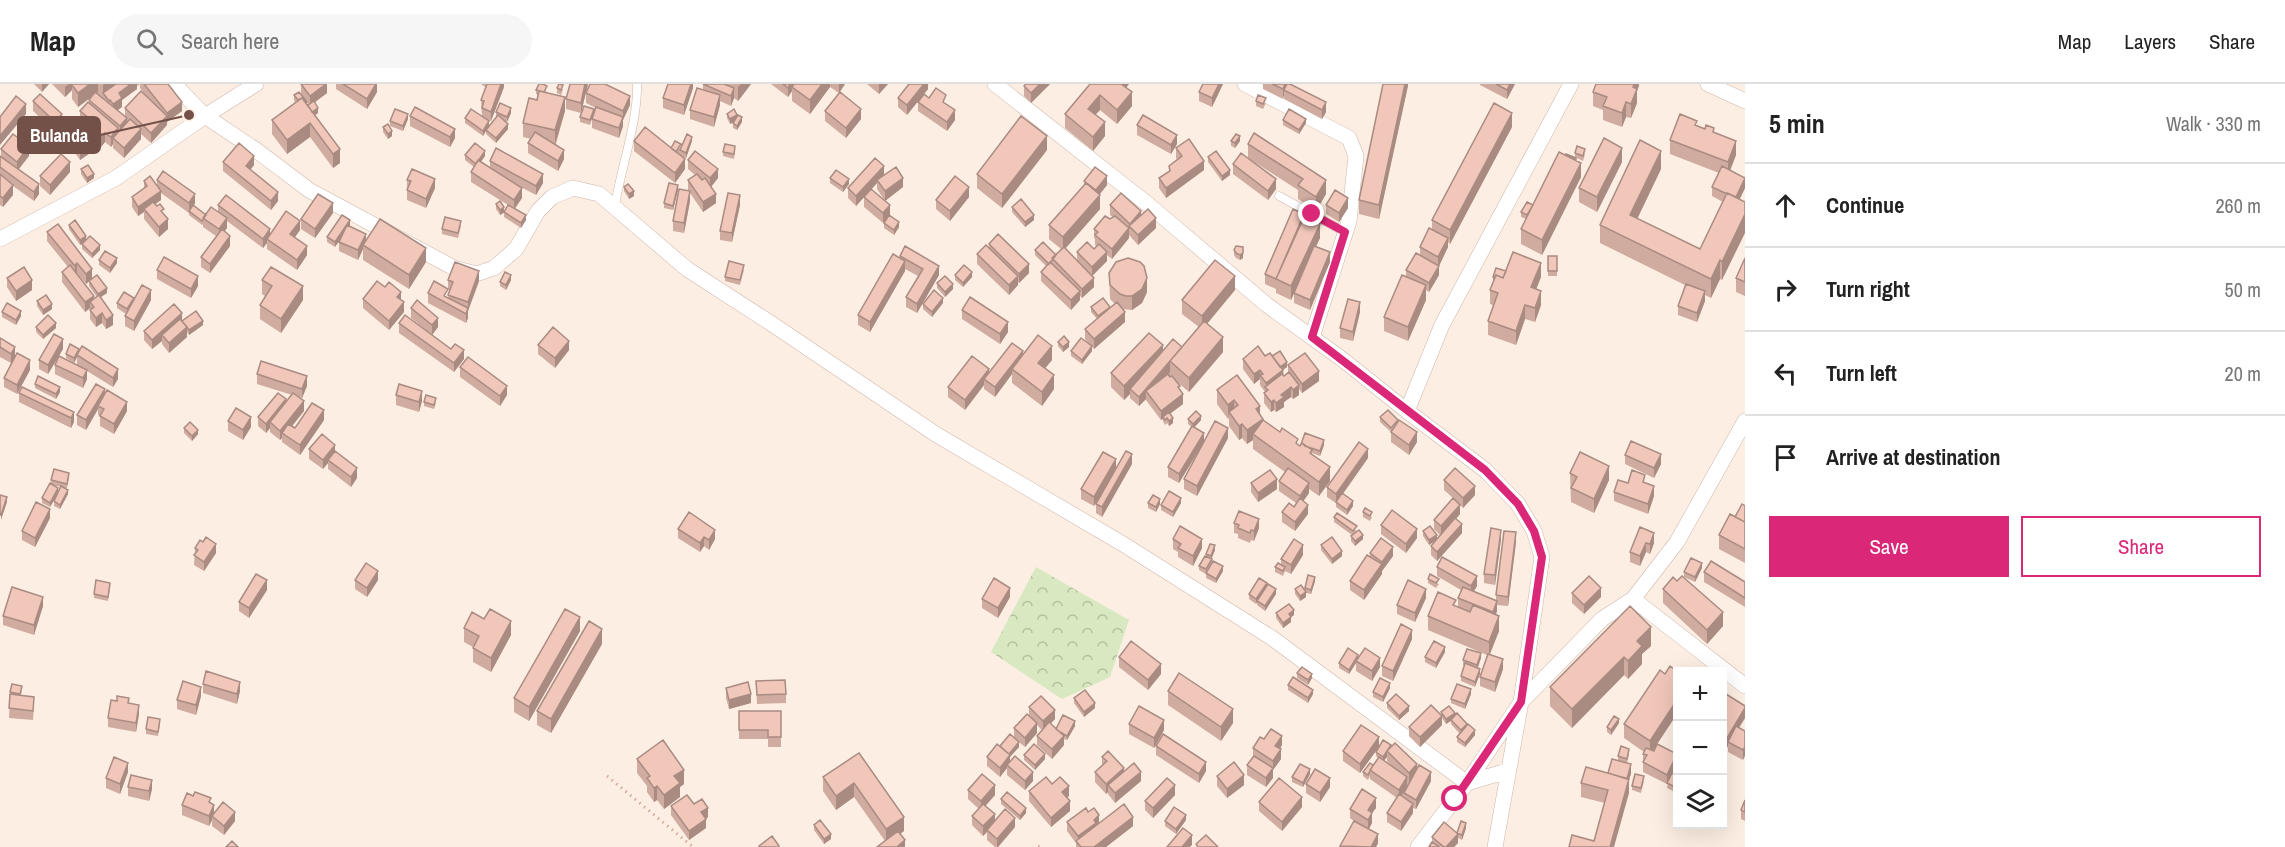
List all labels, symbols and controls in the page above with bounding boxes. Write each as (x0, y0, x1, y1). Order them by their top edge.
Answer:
search box (112, 14, 532, 68)
text: Map (30, 22, 76, 60)
icon: search (133, 25, 166, 58)
text: Search here (181, 26, 279, 56)
text: Map (2058, 27, 2091, 56)
text: Layers (2124, 27, 2176, 56)
text: Share (2209, 27, 2255, 56)
text: 5 min (1769, 106, 1825, 141)
text: Walk · 330 m (2166, 110, 2261, 137)
callout: Bulanda (18, 117, 100, 153)
text: Bulanda (30, 123, 89, 148)
icon: ahead (1769, 189, 1802, 222)
text: Continue (1826, 190, 1904, 220)
text: 260 m (2215, 192, 2261, 219)
route end (1298, 200, 1324, 226)
icon: right (1769, 273, 1802, 306)
text: Turn right (1826, 274, 1910, 304)
text: 50 m (2225, 276, 2261, 303)
icon: left (1769, 357, 1802, 390)
text: Turn left (1826, 358, 1897, 388)
text: 20 m (2225, 360, 2261, 387)
icon: arrive (1769, 441, 1802, 474)
text: Arrive at destination (1826, 442, 2000, 472)
button: Save (1769, 516, 2009, 577)
button: Share (2021, 516, 2261, 577)
map controls (1673, 667, 1727, 829)
button: + (1673, 667, 1727, 721)
button: − (1673, 721, 1727, 775)
button: layers (1673, 775, 1727, 829)
route start (1441, 785, 1467, 811)

